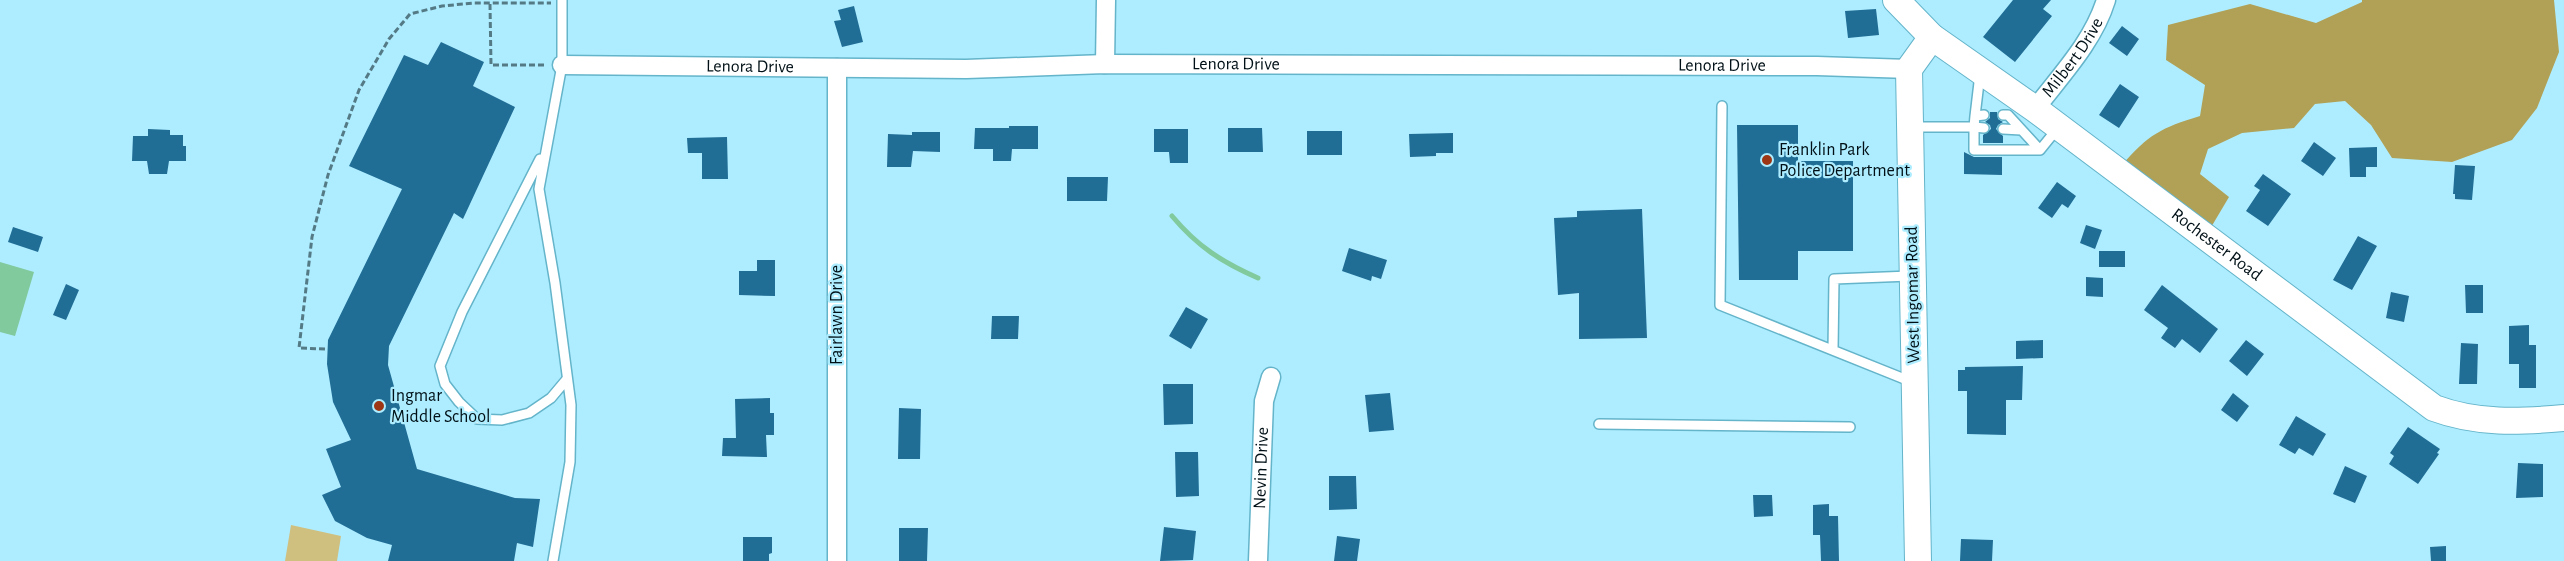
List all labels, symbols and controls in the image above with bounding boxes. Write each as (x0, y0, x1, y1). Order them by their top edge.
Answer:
street label: Milbert Drive (2039, 15, 2107, 101)
street label: Lenora Drive (1192, 55, 1280, 73)
street label: Lenora Drive (706, 57, 794, 76)
street label: Lenora Drive (1678, 57, 1766, 75)
place label: Franklin Park Police Department (1779, 141, 1910, 180)
marker: Franklin Park Police Department (1760, 153, 1774, 167)
street label: Rochester Road (2168, 205, 2265, 285)
street label: West Ingomar Road (1903, 226, 1923, 364)
street label: Fairlawn Drive (828, 265, 846, 365)
place label: Ingmar Middle School (391, 387, 490, 426)
marker: Ingmar Middle School (372, 399, 386, 413)
street label: Nevin Drive (1251, 427, 1272, 509)

